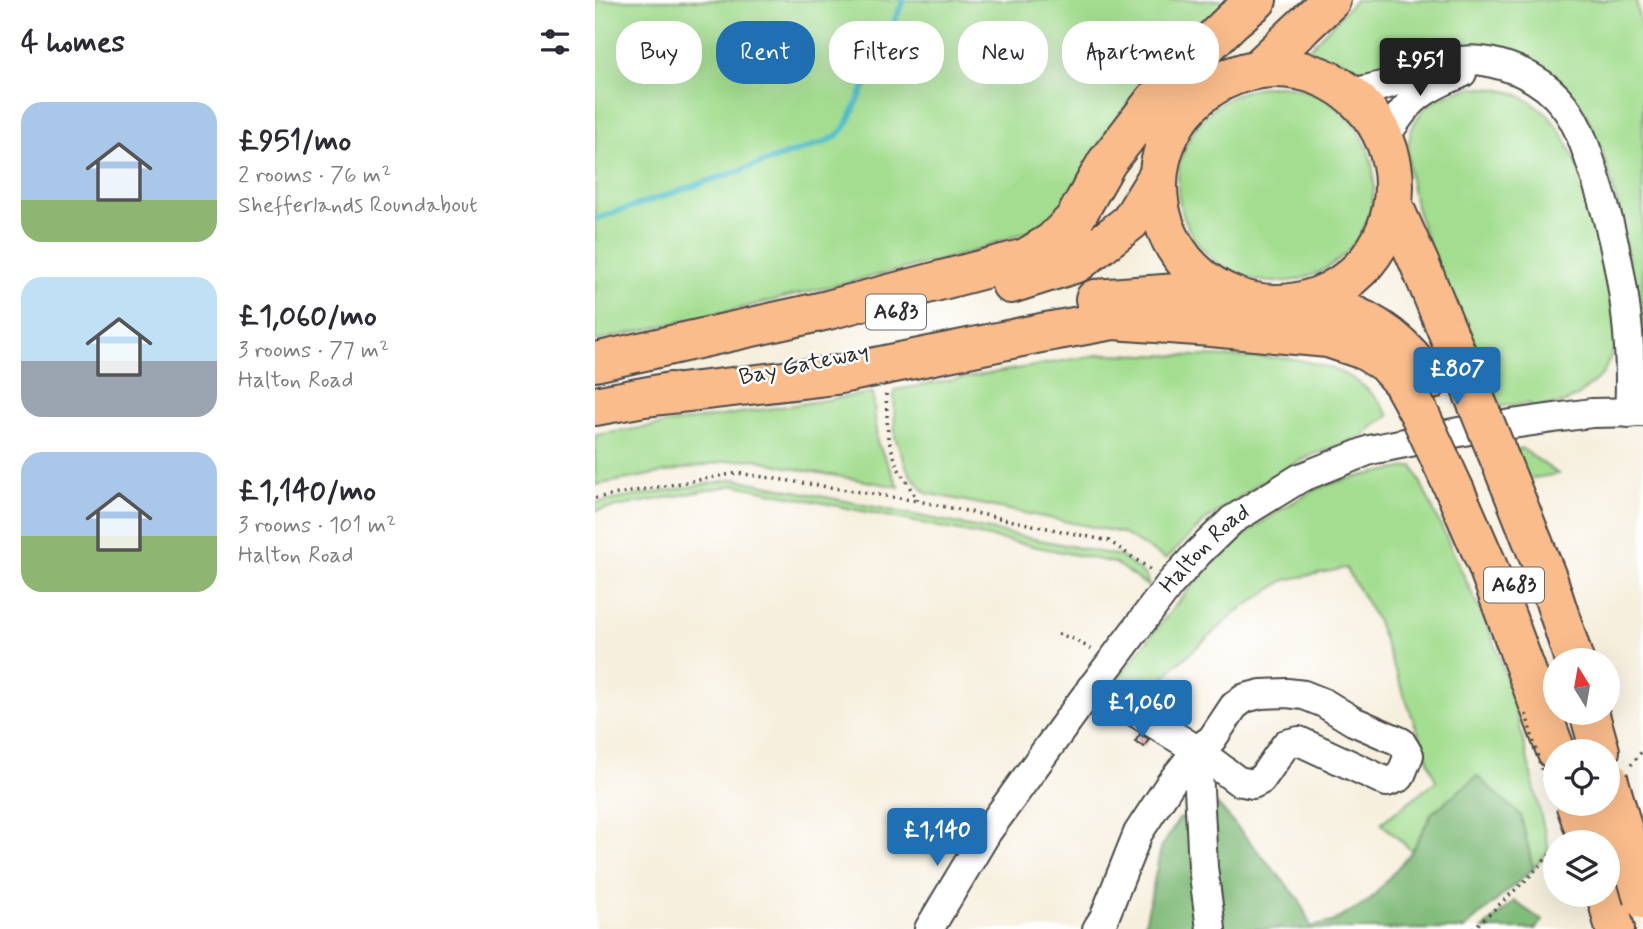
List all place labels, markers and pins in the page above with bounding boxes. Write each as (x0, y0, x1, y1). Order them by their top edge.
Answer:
pin: £951 (1379, 38, 1461, 98)
pin: £807 (1416, 348, 1498, 407)
pin: £1,060 (1085, 680, 1199, 740)
pin: £1,140 (880, 808, 994, 868)

